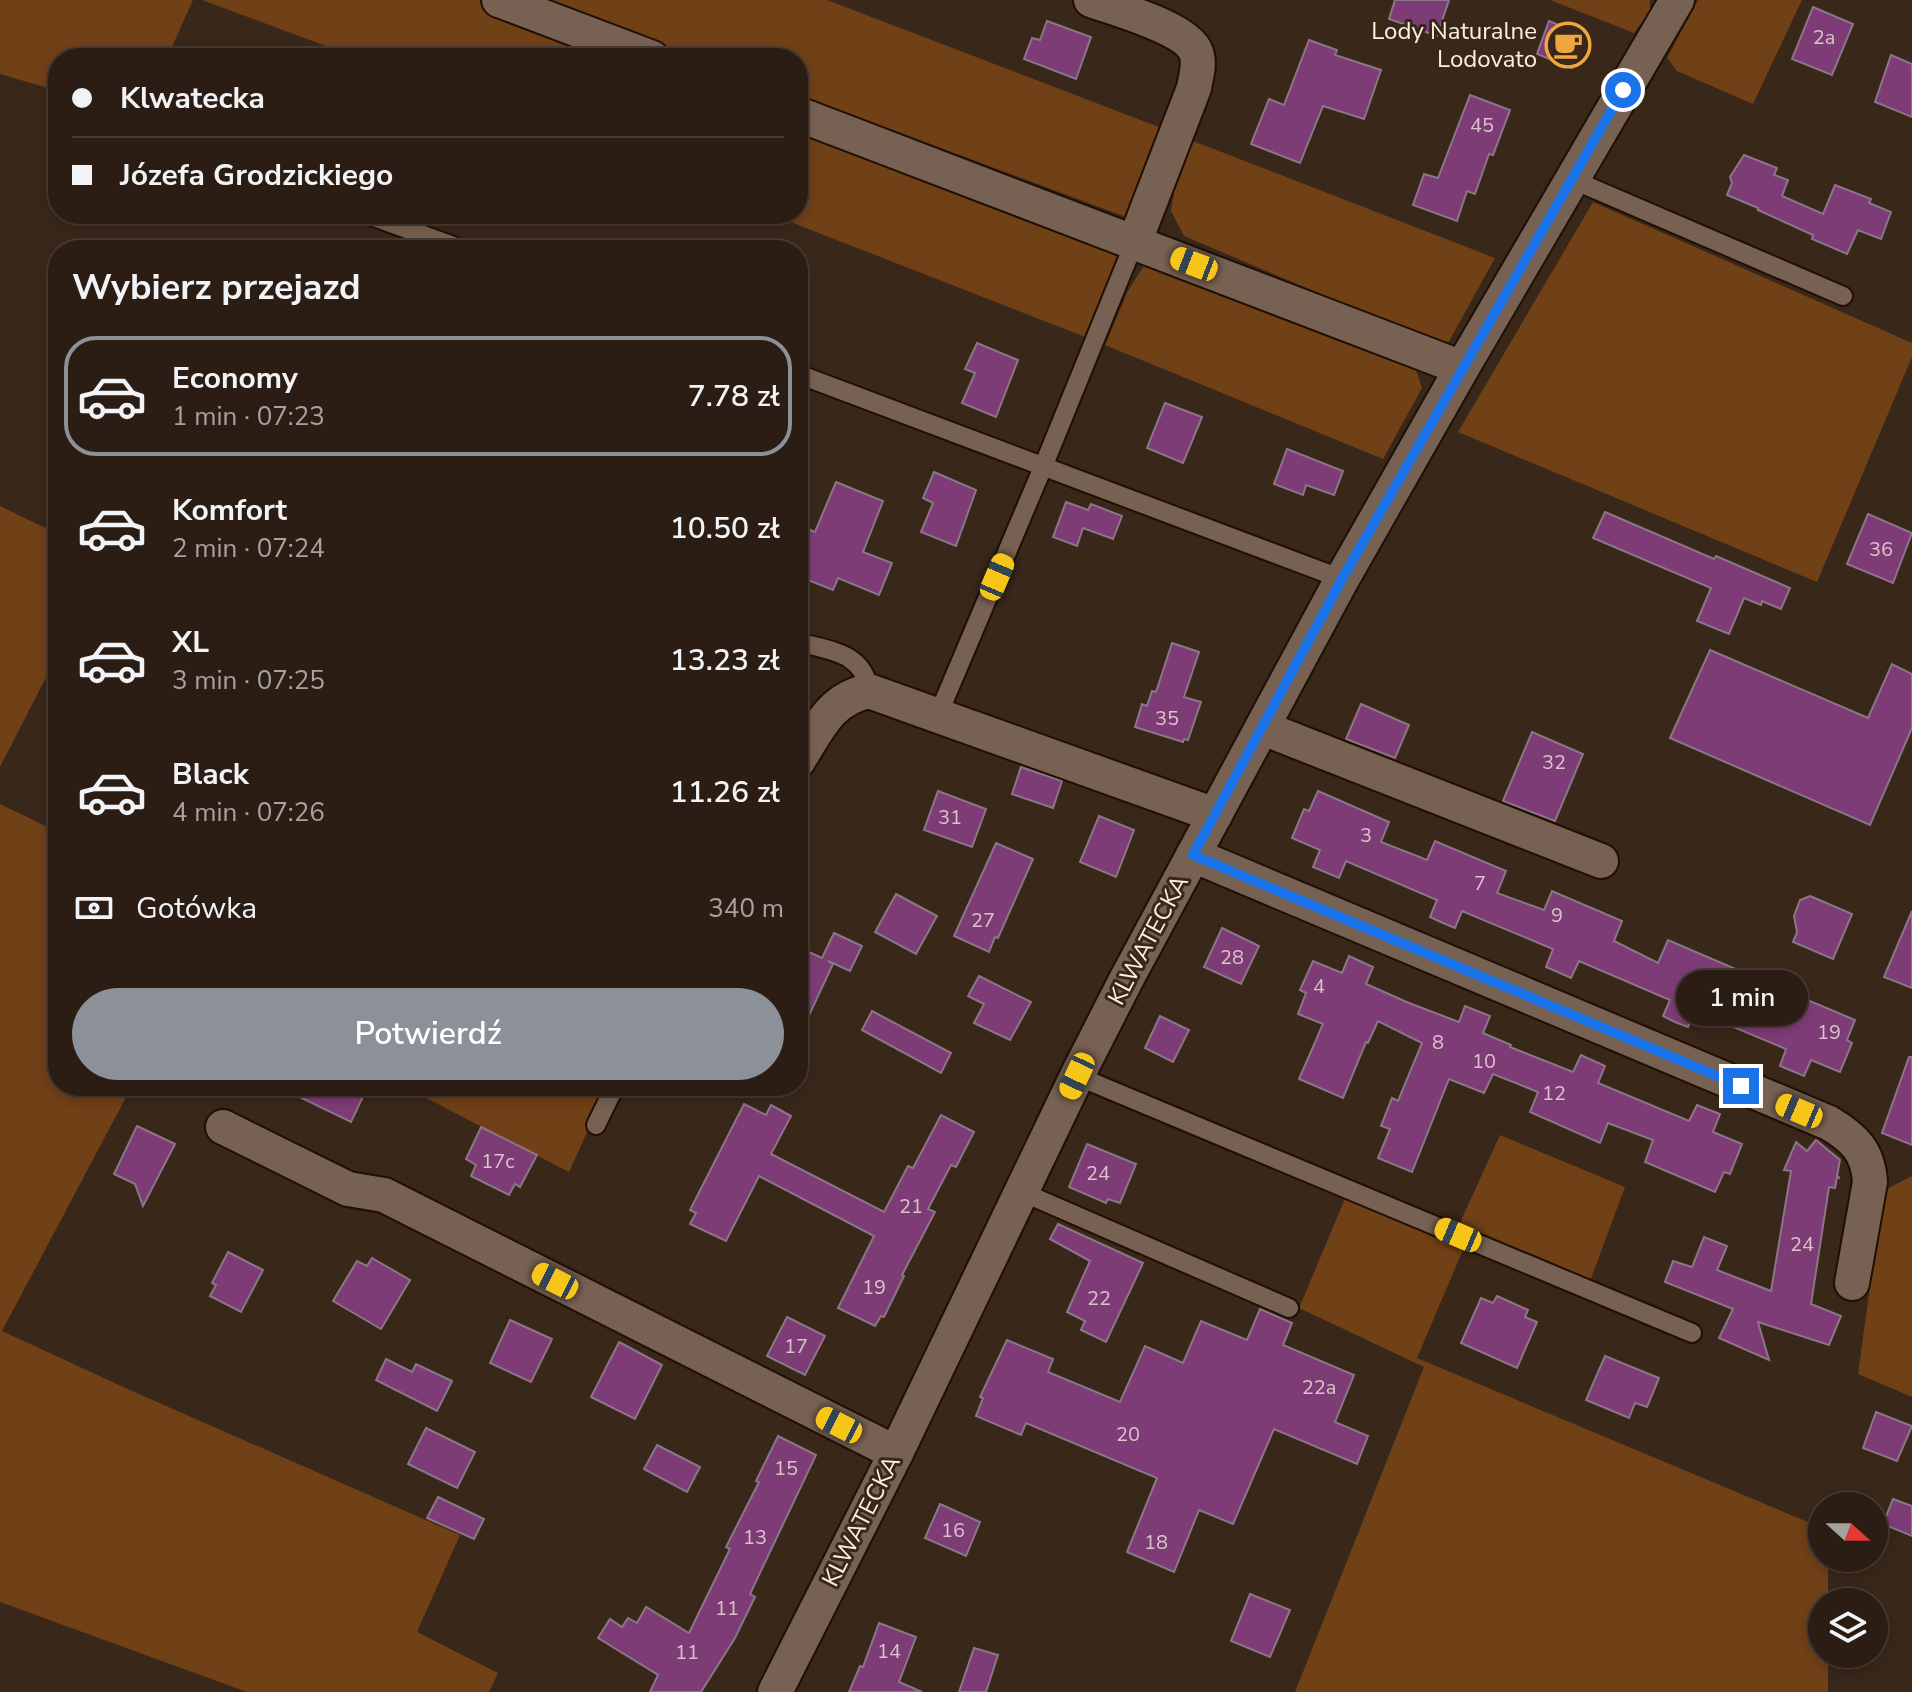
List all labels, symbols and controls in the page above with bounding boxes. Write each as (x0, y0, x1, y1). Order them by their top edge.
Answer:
place label: Lody Naturalne Lodovato (1371, 15, 1537, 75)
cafe icon: Lody Naturalne Lodovato (1544, 21, 1592, 69)
house number: 2a (1813, 24, 1835, 51)
route start (1605, 72, 1641, 108)
text: Klwatecka (120, 78, 265, 119)
house number: 45 (1470, 112, 1494, 139)
text: Józefa Grodzickiego (120, 155, 393, 196)
car (1167, 244, 1221, 284)
text: Wybierz przejazd (72, 263, 361, 312)
text: Economy (172, 358, 298, 399)
icon: car (76, 360, 148, 432)
text: 7.78 zł (688, 376, 780, 417)
text: 1 min · 07:23 (172, 399, 325, 434)
text: Komfort (172, 490, 287, 531)
icon: car (76, 492, 148, 564)
text: 10.50 zł (670, 508, 780, 549)
text: 2 min · 07:24 (172, 531, 325, 566)
house number: 36 (1869, 536, 1893, 563)
car (977, 550, 1017, 604)
text: XL (172, 622, 209, 663)
icon: car (76, 624, 148, 696)
text: 13.23 zł (670, 640, 780, 681)
text: 3 min · 07:25 (172, 663, 325, 698)
house number: 35 (1155, 705, 1179, 732)
house number: 32 (1542, 749, 1566, 776)
text: Black (172, 754, 249, 795)
icon: car (76, 756, 148, 828)
text: 11.26 zł (670, 772, 780, 813)
text: 4 min · 07:26 (172, 795, 325, 830)
house number: 31 (938, 804, 962, 831)
house number: 3 (1360, 822, 1372, 849)
street label: KLWATECKA (1100, 869, 1196, 1011)
house number: 7 (1474, 870, 1486, 897)
icon: cash (72, 886, 116, 930)
text: Gotówka (136, 888, 257, 929)
text: 340 m (708, 891, 784, 926)
house number: 9 (1551, 902, 1563, 929)
house number: 27 (971, 907, 995, 934)
house number: 28 (1220, 944, 1244, 971)
callout: 1 min (1675, 970, 1807, 1026)
house number: 4 (1313, 973, 1325, 1000)
text: 1 min (1709, 980, 1775, 1015)
button: Potwierdź (72, 988, 784, 1080)
house number: 19 (1817, 1019, 1841, 1046)
house number: 8 (1432, 1029, 1444, 1056)
house number: 10 (1472, 1048, 1496, 1075)
car (1056, 1049, 1098, 1103)
route end (1723, 1068, 1759, 1104)
house number: 12 (1542, 1080, 1566, 1107)
car (1772, 1091, 1826, 1131)
house number: 17c (481, 1148, 515, 1175)
house number: 24 (1086, 1160, 1110, 1187)
house number: 21 (899, 1193, 923, 1220)
car (1431, 1215, 1485, 1255)
house number: 24 (1790, 1231, 1814, 1258)
car (528, 1259, 582, 1303)
house number: 19 (862, 1274, 886, 1301)
house number: 22 (1087, 1285, 1111, 1312)
house number: 17 (784, 1333, 808, 1360)
house number: 22a (1302, 1374, 1336, 1401)
car (812, 1403, 866, 1447)
house number: 20 (1116, 1421, 1140, 1448)
street label: KLWATECKA (814, 1450, 908, 1592)
house number: 15 (774, 1455, 798, 1482)
north arrow (1808, 1492, 1888, 1572)
map controls (1808, 1492, 1888, 1668)
house number: 16 (941, 1517, 965, 1544)
house number: 13 (743, 1524, 767, 1551)
house number: 18 (1144, 1529, 1168, 1556)
button: layers (1808, 1588, 1888, 1668)
house number: 11 (715, 1595, 739, 1622)
house number: 14 (877, 1638, 901, 1665)
house number: 11 (675, 1639, 699, 1666)

